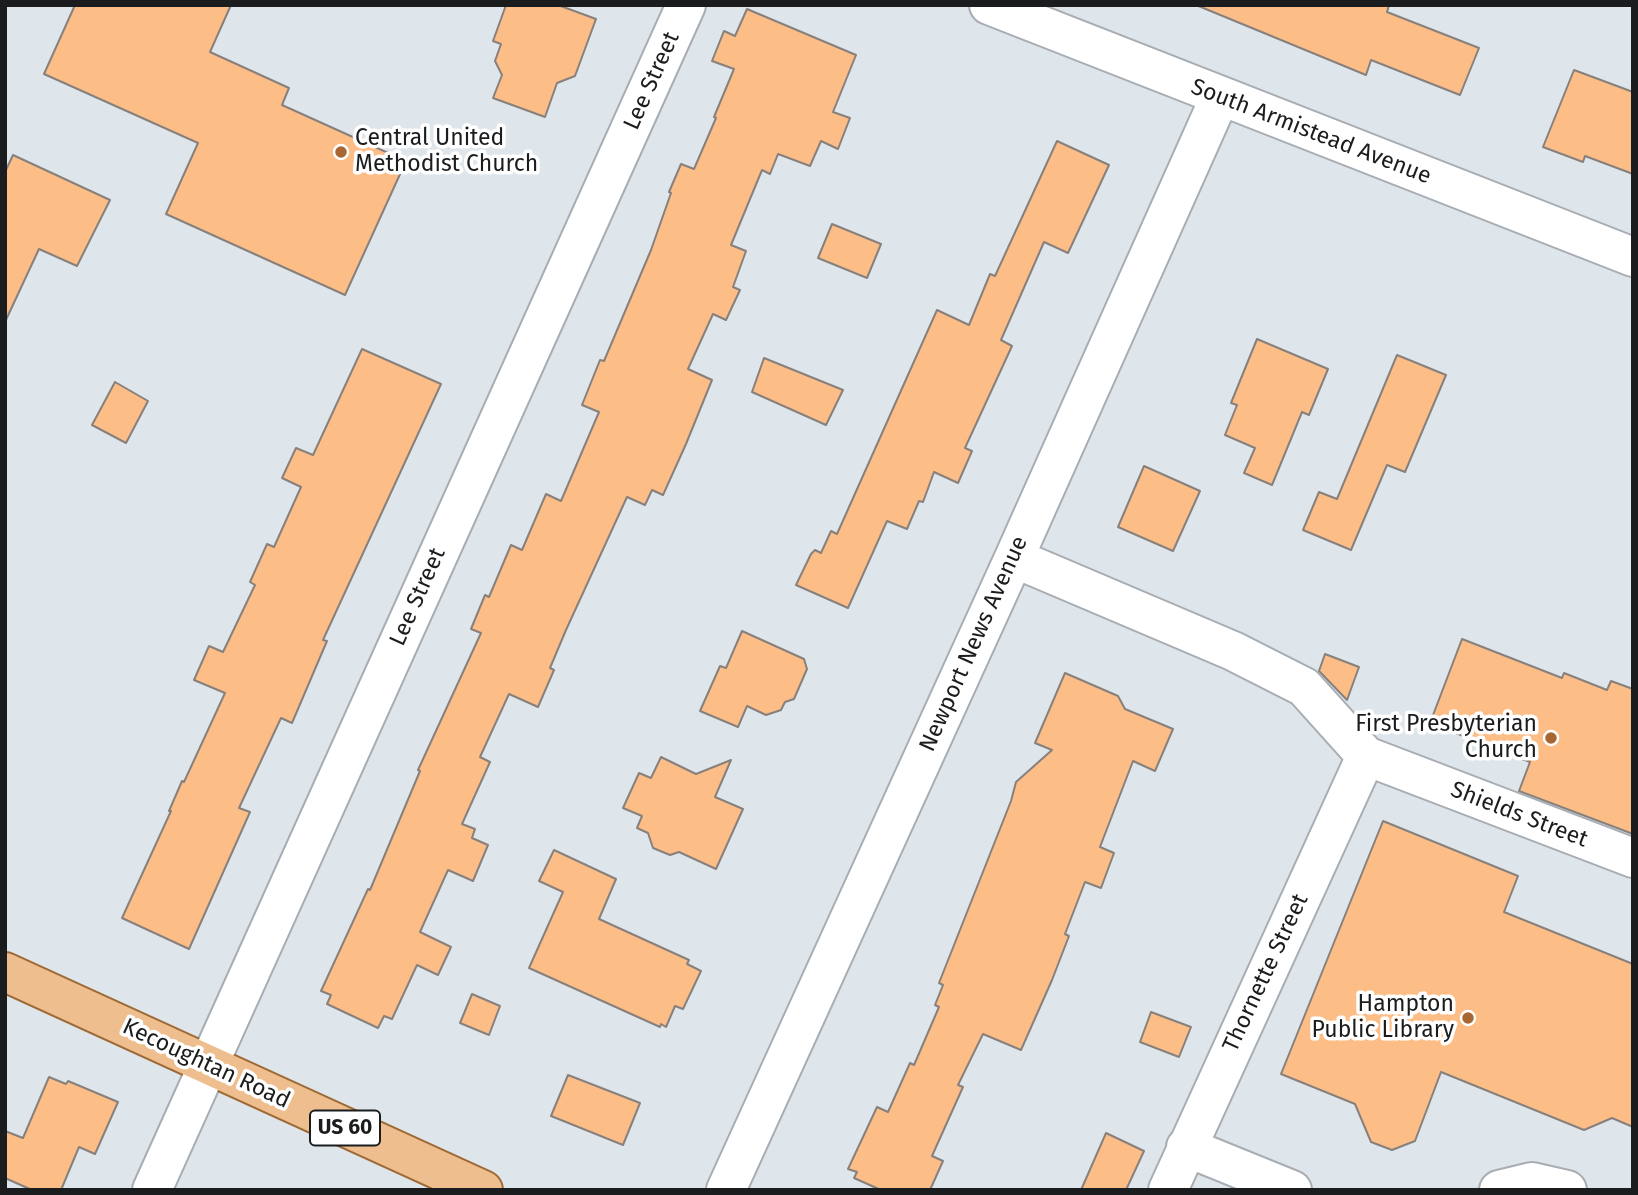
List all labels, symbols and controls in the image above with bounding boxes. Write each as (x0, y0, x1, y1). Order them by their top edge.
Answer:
street label: Lee Street (618, 28, 686, 134)
street label: South Armistead Avenue (1187, 73, 1435, 191)
place label: Central United Methodist Church (355, 125, 538, 179)
marker: Central United Methodist Church (333, 144, 349, 160)
street label: Newport News Avenue (914, 532, 1034, 756)
street label: Lee Street (384, 544, 452, 650)
place label: First Presbyterian Church (1355, 711, 1537, 765)
marker: First Presbyterian Church (1543, 730, 1559, 746)
street label: Shields Street (1447, 776, 1591, 854)
street label: Thornette Street (1217, 890, 1315, 1056)
place label: Hampton Public Library (1312, 991, 1454, 1045)
marker: Hampton Public Library (1460, 1010, 1476, 1026)
street label: Kecoughtan Road (118, 1013, 294, 1115)
road number: US 60 (310, 1110, 380, 1146)

